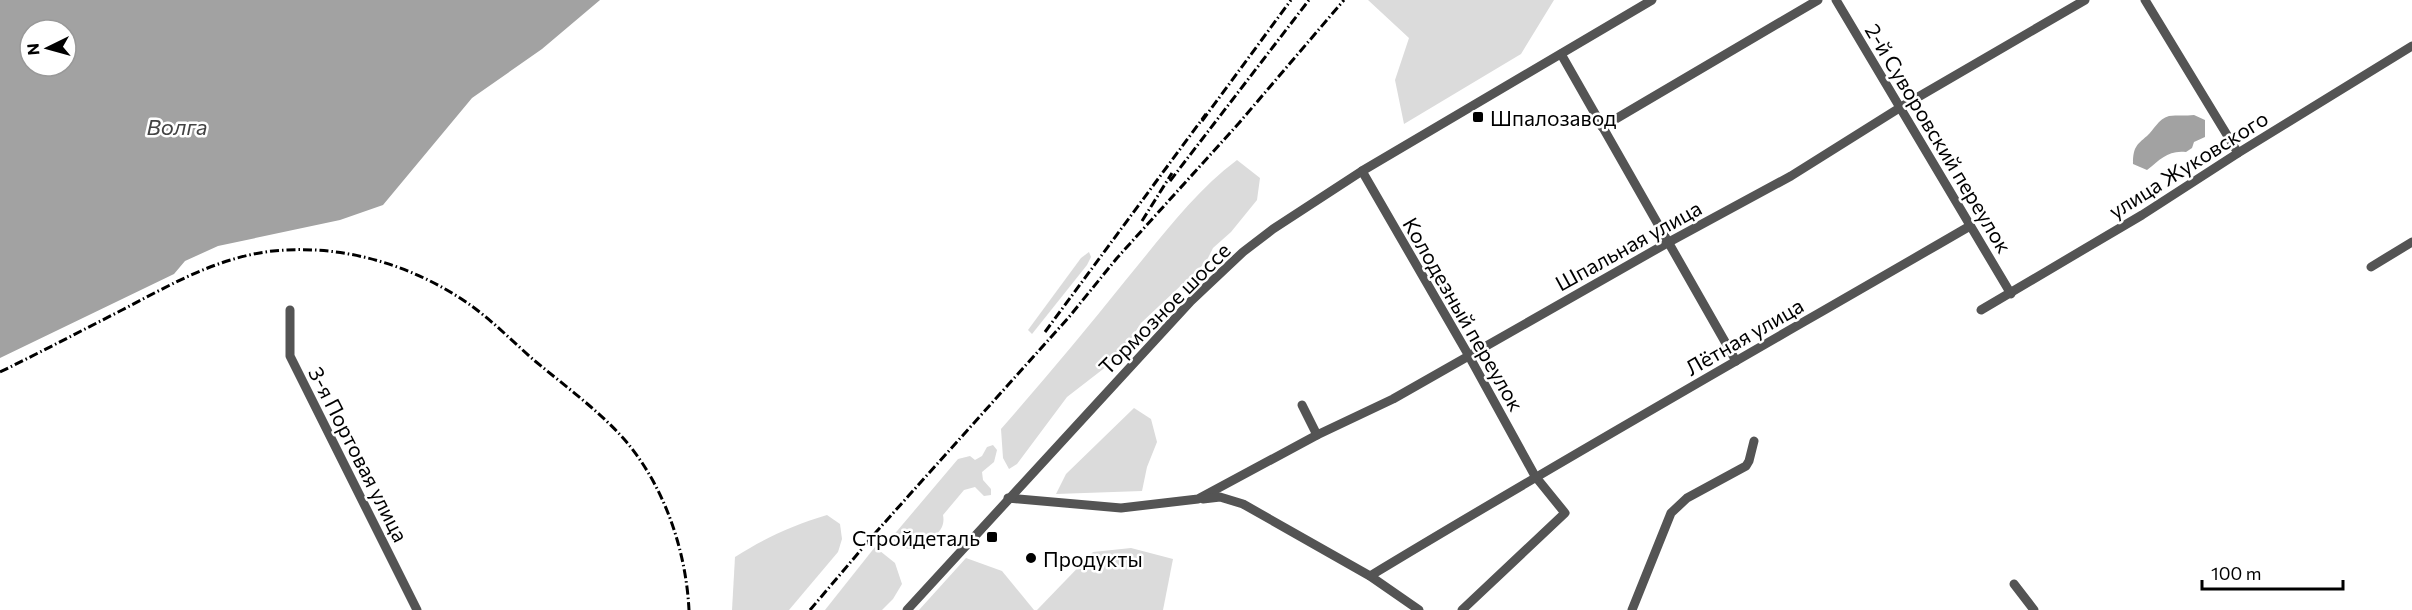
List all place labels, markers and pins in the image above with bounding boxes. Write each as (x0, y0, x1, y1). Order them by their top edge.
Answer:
place label: Шпалозавод (1490, 105, 1616, 130)
marker: Шпалозавод (1471, 110, 1485, 124)
place label: Стройдеталь (852, 525, 980, 550)
marker: Стройдеталь (985, 530, 999, 544)
place label: Продукты (1043, 546, 1143, 571)
marker: Продукты (1024, 551, 1038, 565)

